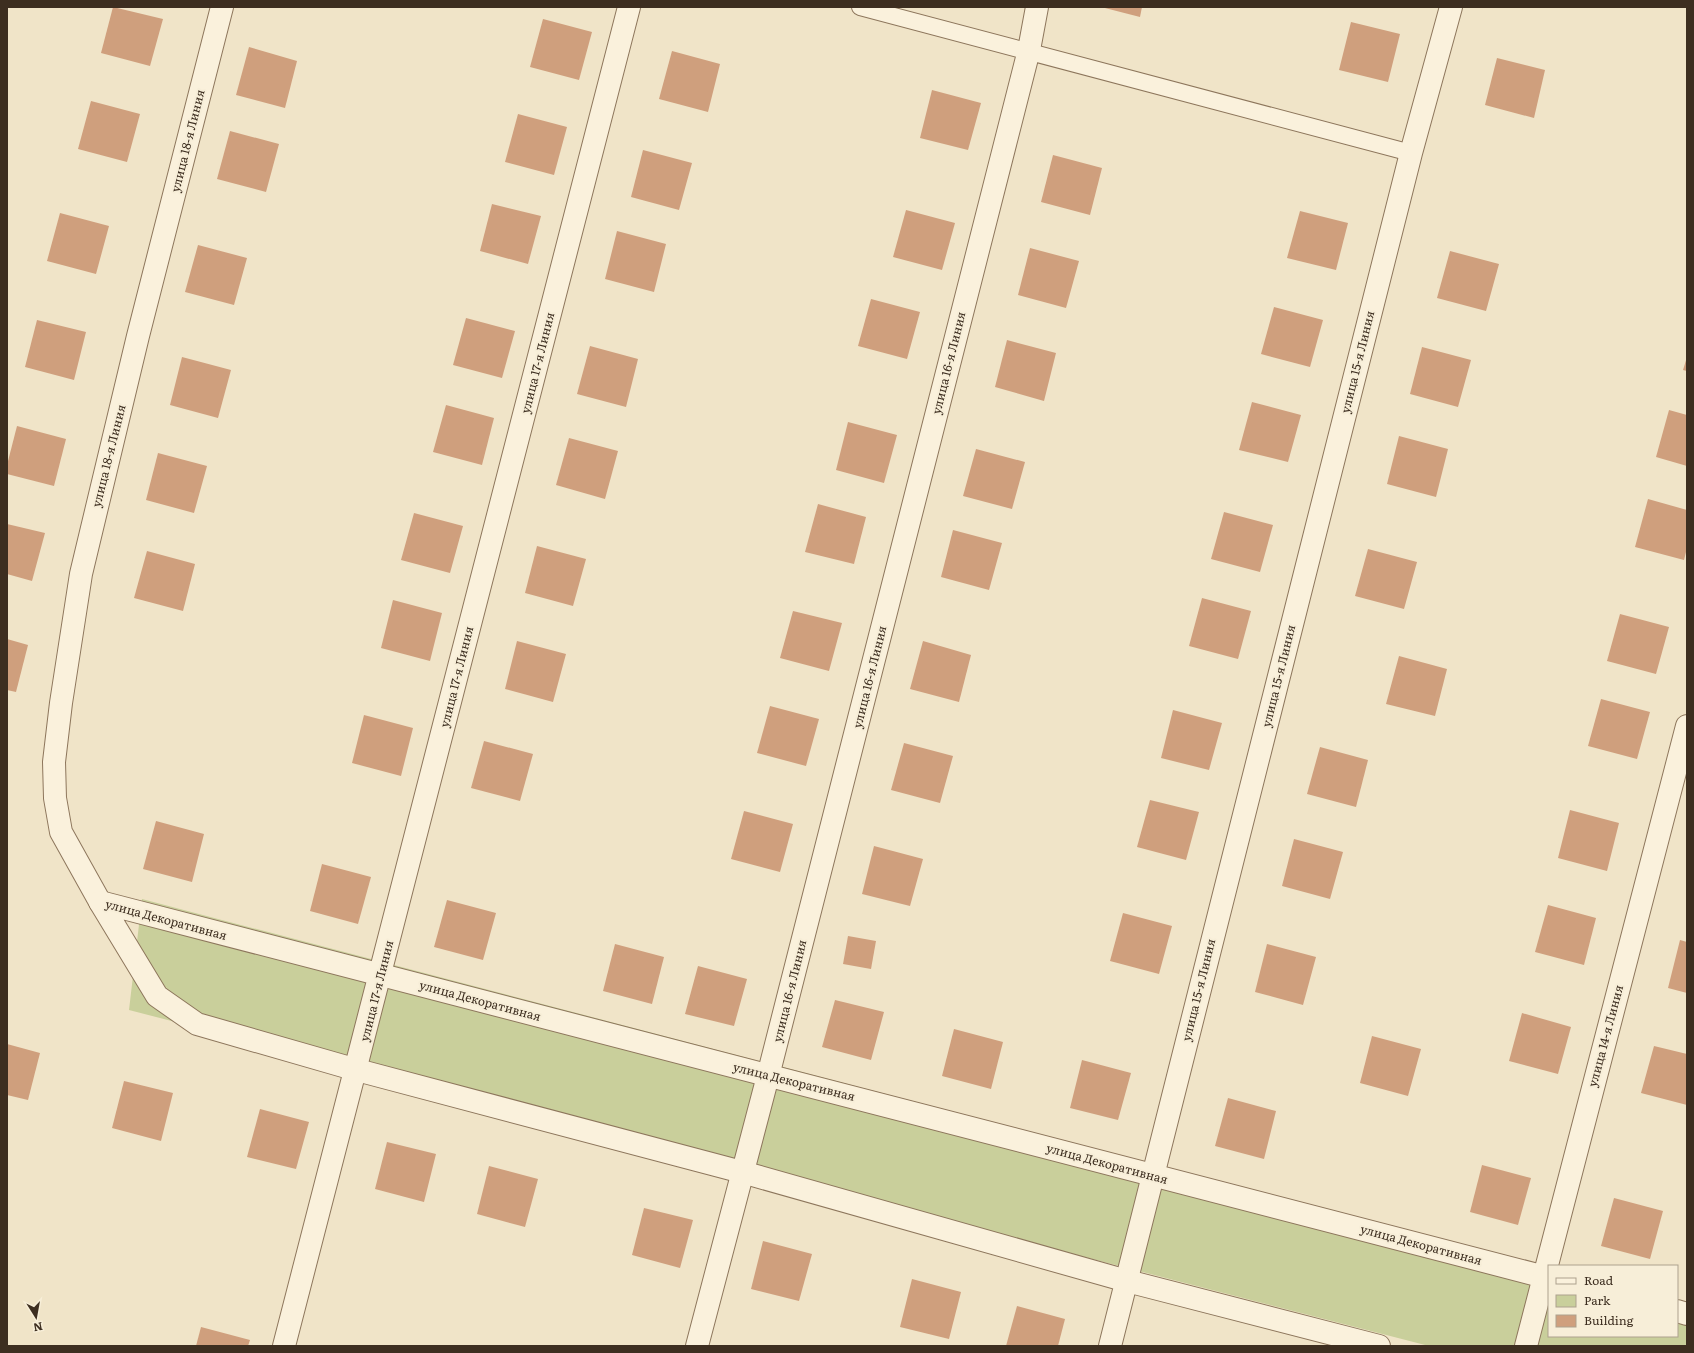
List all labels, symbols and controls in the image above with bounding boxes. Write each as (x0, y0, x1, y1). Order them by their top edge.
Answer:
street label: улица 18-я Линия (166, 87, 209, 194)
street label: улица 15-я Линия (1336, 309, 1378, 415)
street label: улица 17-я Линия (516, 310, 558, 415)
street label: улица 16-я Линия (927, 310, 969, 416)
street label: улица 18-я Линия (87, 402, 130, 509)
street label: улица 15-я Линия (1257, 623, 1299, 729)
street label: улица 17-я Линия (435, 624, 477, 729)
street label: улица 16-я Линия (848, 624, 890, 730)
street label: улица Декоративная (103, 894, 229, 944)
street label: улица 15-я Линия (1177, 937, 1219, 1043)
street label: улица 17-я Линия (355, 938, 397, 1043)
street label: улица 16-я Линия (768, 938, 810, 1044)
street label: улица Декоративная (417, 975, 543, 1025)
street label: улица 14-я Линия (1583, 983, 1627, 1089)
street label: улица Декоративная (731, 1057, 857, 1105)
street label: улица Декоративная (1044, 1138, 1170, 1188)
street label: улица Декоративная (1358, 1219, 1484, 1269)
legend (1548, 1265, 1678, 1337)
text: Road (1584, 1271, 1614, 1289)
text: Park (1584, 1291, 1611, 1309)
north arrow (16, 1297, 56, 1337)
text: Building (1584, 1311, 1634, 1329)
text: N (32, 1319, 44, 1337)

